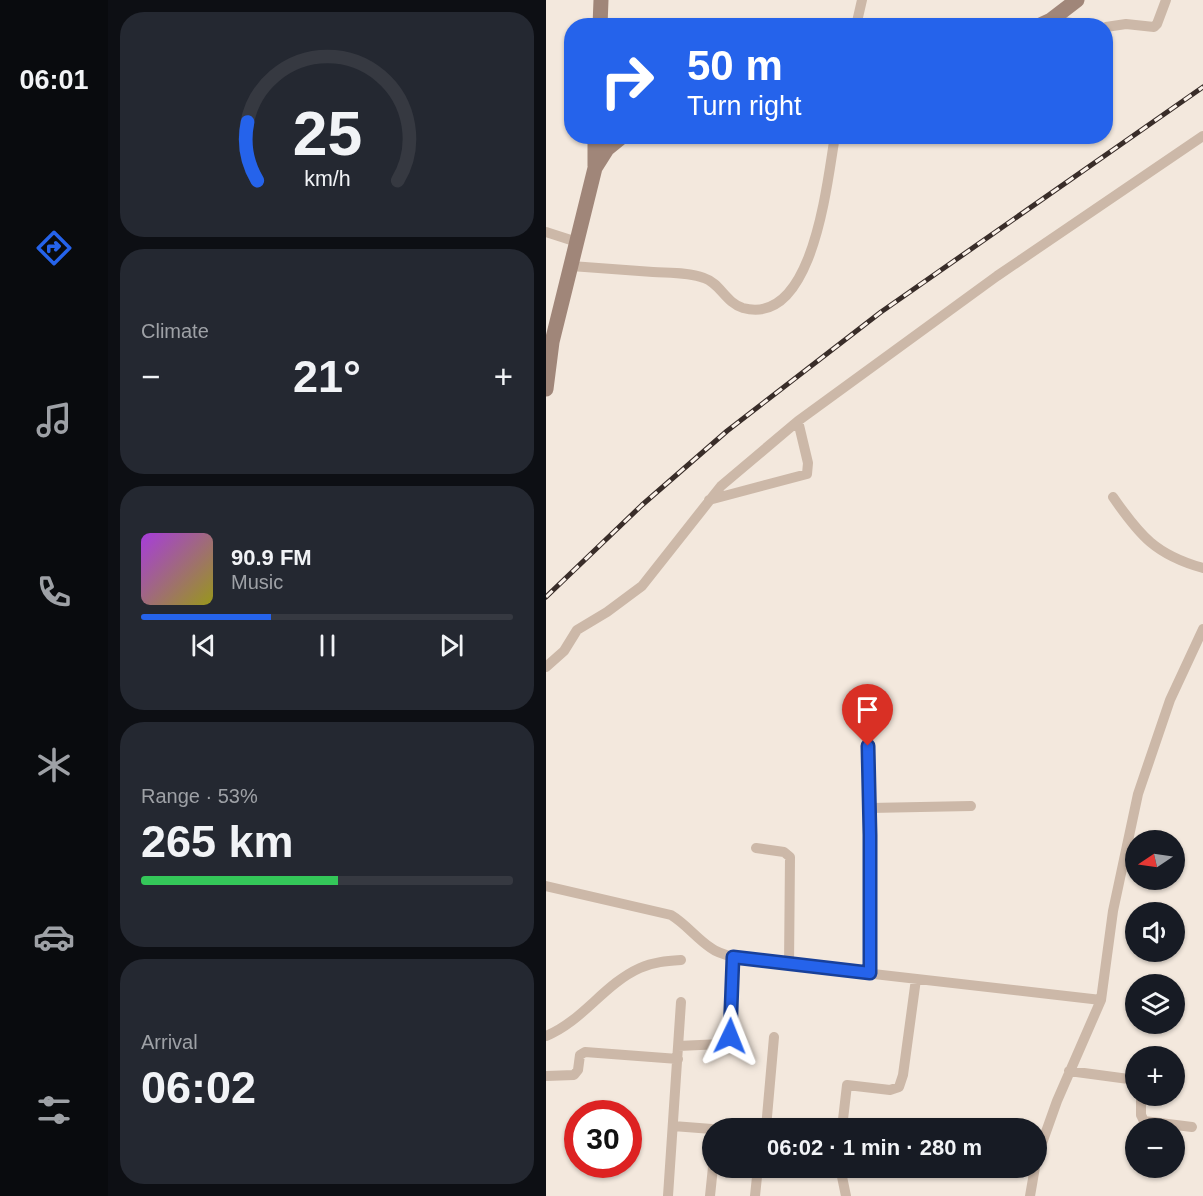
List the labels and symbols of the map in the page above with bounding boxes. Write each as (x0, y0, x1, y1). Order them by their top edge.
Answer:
pin (842, 684, 893, 746)
north arrow (1125, 830, 1185, 890)
position arrow (698, 1004, 762, 1068)
speed limit sign: 30 (564, 1100, 642, 1178)

